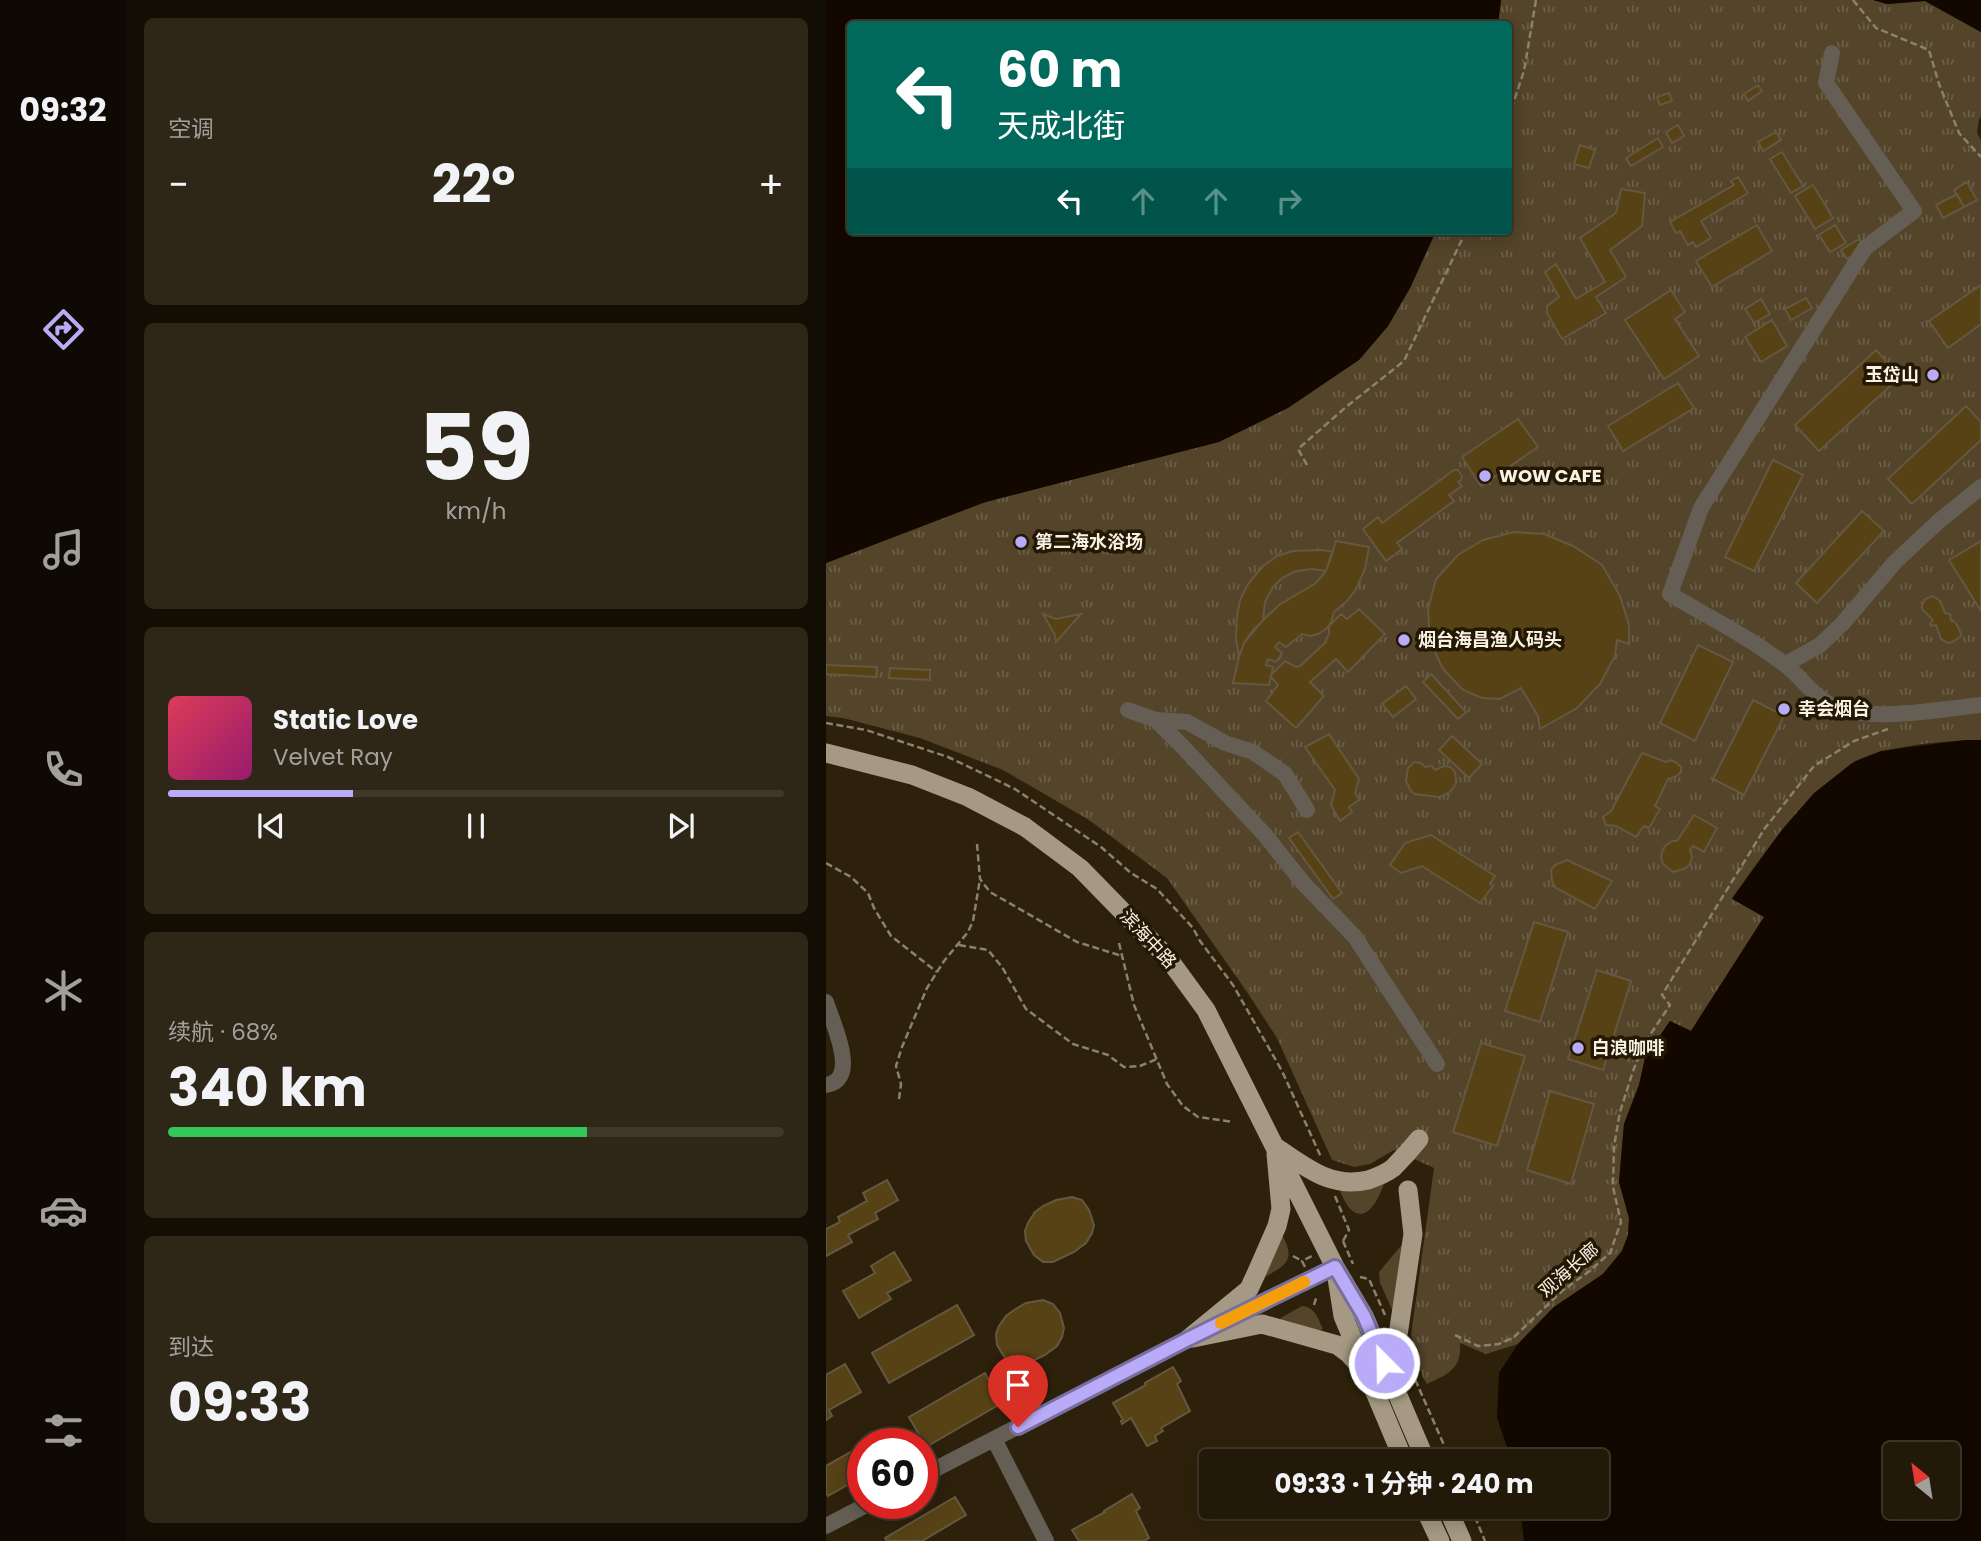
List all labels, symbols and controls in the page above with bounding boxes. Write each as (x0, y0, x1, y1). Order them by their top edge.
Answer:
text: 60 m (997, 36, 1122, 104)
icon: left (882, 49, 973, 140)
text: 09:32 (19, 87, 107, 132)
text: 天成北街 (997, 103, 1125, 148)
text: 空调 (168, 113, 214, 145)
text: 22° (432, 148, 515, 221)
text: − (168, 158, 189, 211)
text: + (758, 158, 784, 211)
icon: left (1051, 182, 1089, 220)
icon: ahead (1124, 182, 1162, 220)
icon: ahead (1197, 182, 1235, 220)
icon: right (1270, 182, 1308, 220)
icon: directions (39, 305, 88, 354)
place label: 玉岱山 (1865, 362, 1919, 387)
marker: 玉岱山 (1925, 367, 1941, 383)
text: 59 (418, 384, 534, 512)
place label: WOW CAFE (1499, 463, 1601, 488)
marker: WOW CAFE (1477, 468, 1493, 484)
text: km/h (445, 495, 507, 527)
icon: music (39, 525, 88, 574)
place label: 第二海水浴场 (1035, 529, 1143, 554)
marker: 第二海水浴场 (1013, 534, 1029, 550)
place label: 烟台海昌渔人码头 (1418, 627, 1562, 652)
marker: 烟台海昌渔人码头 (1396, 632, 1412, 648)
place label: 幸会烟台 (1798, 696, 1870, 721)
marker: 幸会烟台 (1776, 701, 1792, 717)
text: Static Love (273, 702, 418, 738)
text: Velvet Ray (273, 741, 393, 773)
icon: phone (39, 745, 88, 794)
icon: previous (252, 807, 290, 845)
icon: pause (457, 807, 495, 845)
icon: next (662, 807, 700, 845)
street label: 滨海中路 (1115, 904, 1182, 974)
icon: climate (39, 966, 88, 1015)
text: 续航 · 68% (168, 1016, 278, 1048)
place label: 白浪咖啡 (1592, 1035, 1664, 1060)
marker: 白浪咖啡 (1570, 1040, 1586, 1056)
text: 340 km (168, 1051, 367, 1124)
icon: car (39, 1186, 88, 1235)
street label: 观海长廊 (1533, 1237, 1604, 1303)
position arrow (1347, 1326, 1421, 1400)
text: 到达 (168, 1331, 214, 1363)
pin (988, 1355, 1048, 1427)
text: 09:33 (168, 1366, 312, 1439)
icon: arrive (999, 1366, 1037, 1404)
icon: filters (39, 1406, 88, 1455)
speed limit sign: 60 (847, 1428, 938, 1519)
north arrow (1883, 1442, 1960, 1519)
map controls (1883, 1442, 1960, 1519)
text: 09:33 · 1 分钟 · 240 m (1274, 1466, 1534, 1502)

